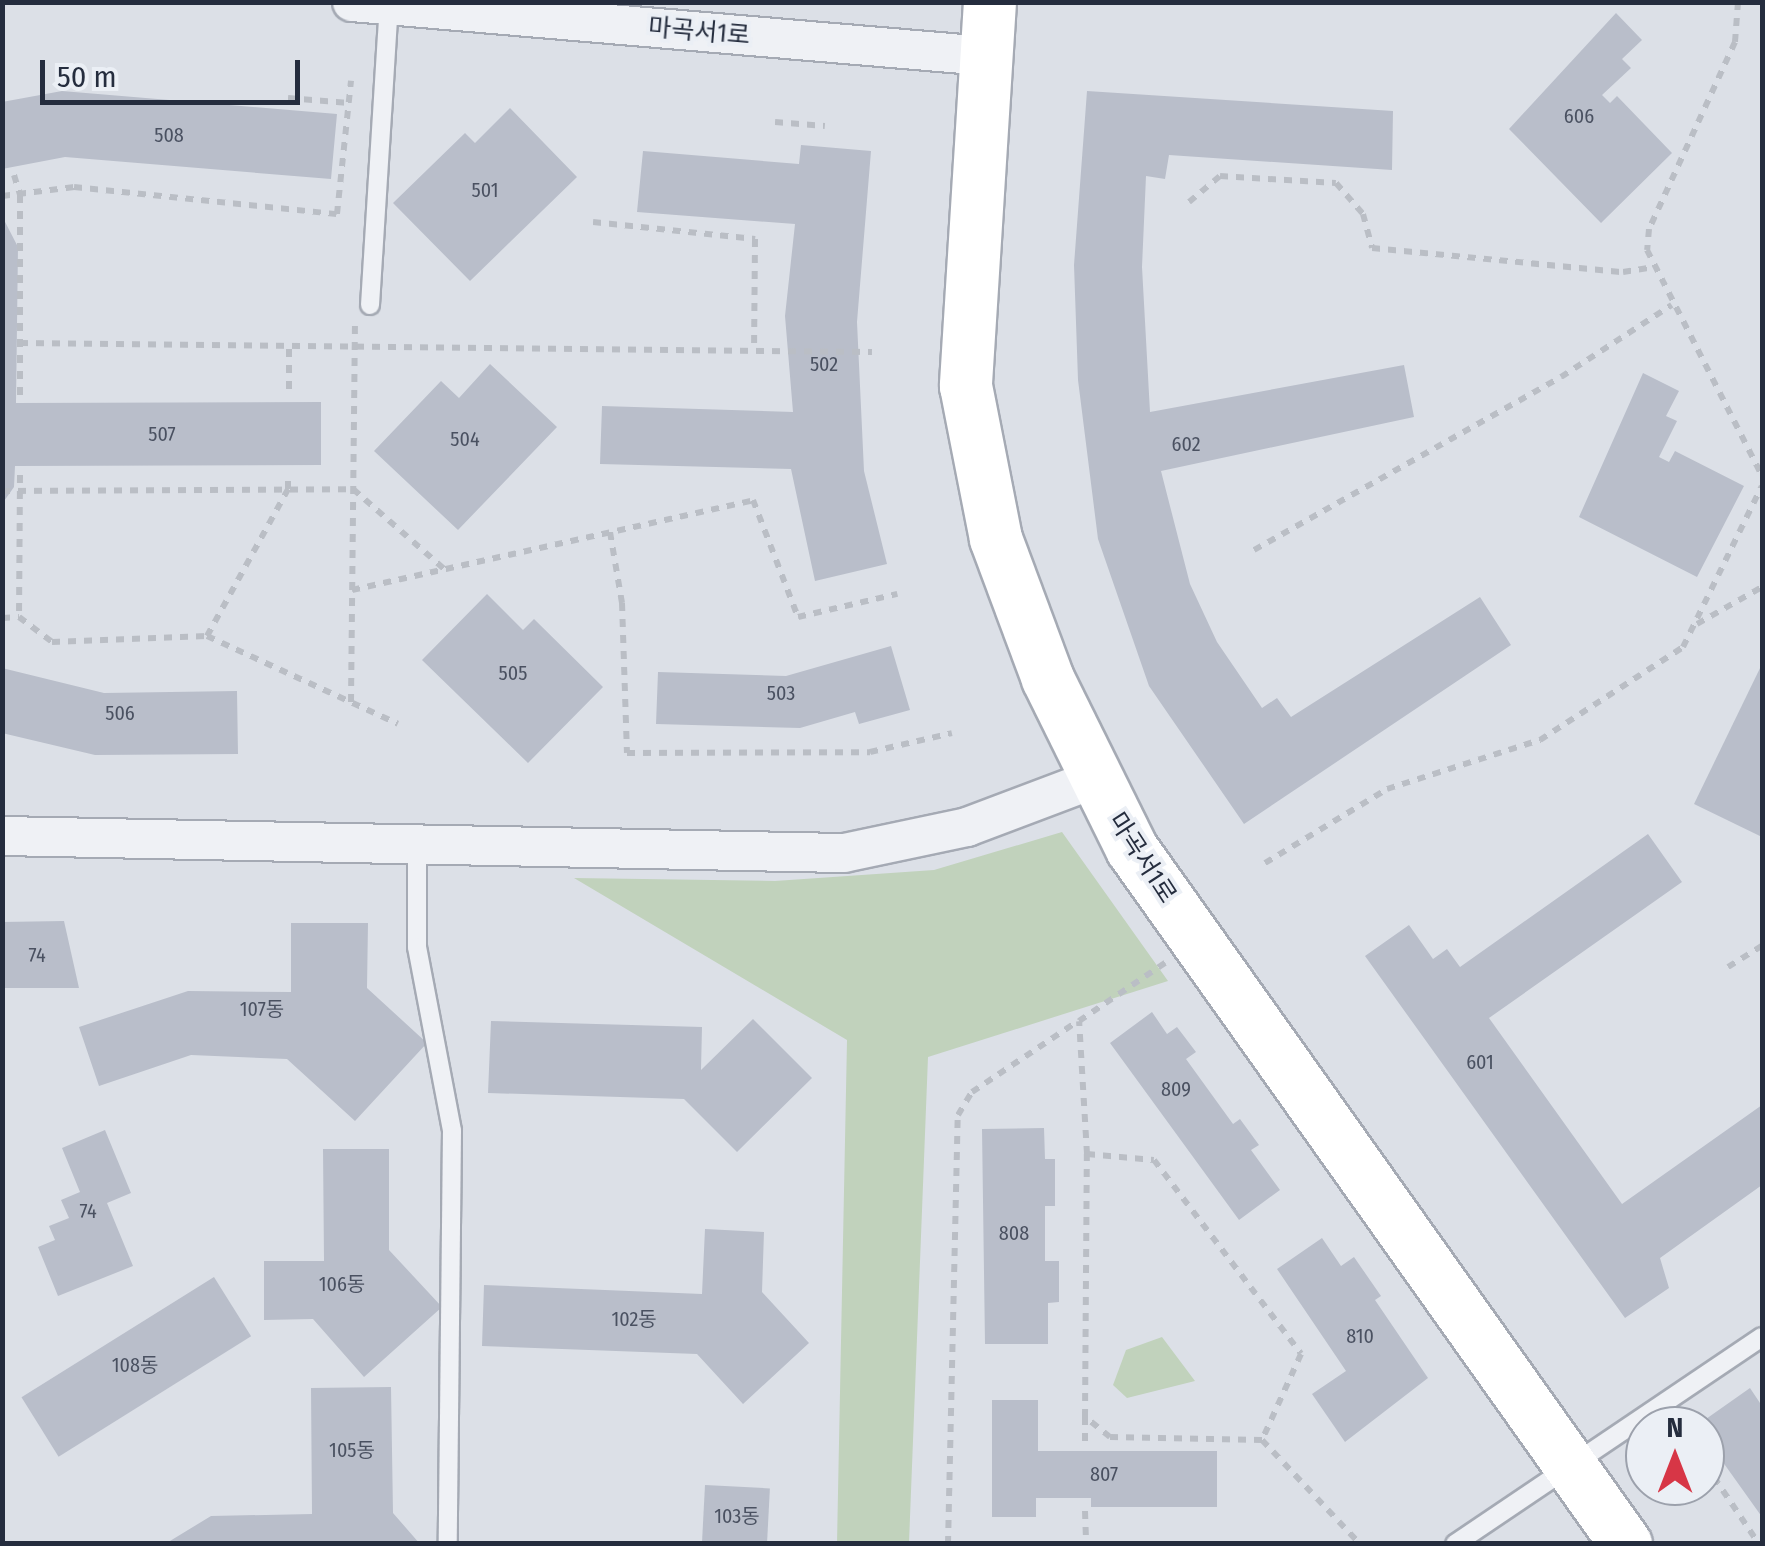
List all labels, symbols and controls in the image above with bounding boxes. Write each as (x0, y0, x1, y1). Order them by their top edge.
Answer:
street label: 마곡서1로 (647, 13, 751, 51)
scale bar (45, 40, 305, 102)
text: 50 m (57, 59, 117, 95)
house number: 606 (1564, 104, 1594, 128)
house number: 508 (154, 123, 184, 147)
house number: 501 (472, 178, 498, 202)
house number: 502 (810, 352, 838, 376)
house number: 507 (148, 422, 176, 446)
house number: 504 (450, 427, 480, 451)
house number: 602 (1172, 432, 1200, 456)
house number: 505 (499, 661, 527, 685)
house number: 503 (767, 681, 795, 705)
house number: 506 (105, 701, 135, 725)
street label: 마곡서1로 (1102, 807, 1182, 909)
house number: 74 (28, 943, 46, 967)
house number: 107동 (240, 997, 284, 1021)
house number: 601 (1466, 1050, 1494, 1074)
house number: 809 (1161, 1077, 1191, 1101)
house number: 74 (79, 1199, 97, 1223)
house number: 808 (999, 1221, 1029, 1245)
house number: 106동 (319, 1272, 365, 1296)
house number: 102동 (611, 1307, 657, 1331)
house number: 810 (1346, 1324, 1374, 1348)
house number: 108동 (112, 1353, 158, 1377)
north arrow (1625, 1406, 1725, 1506)
text: N (1667, 1411, 1683, 1444)
house number: 105동 (329, 1438, 375, 1462)
house number: 807 (1090, 1462, 1118, 1486)
house number: 103동 (714, 1504, 760, 1528)

